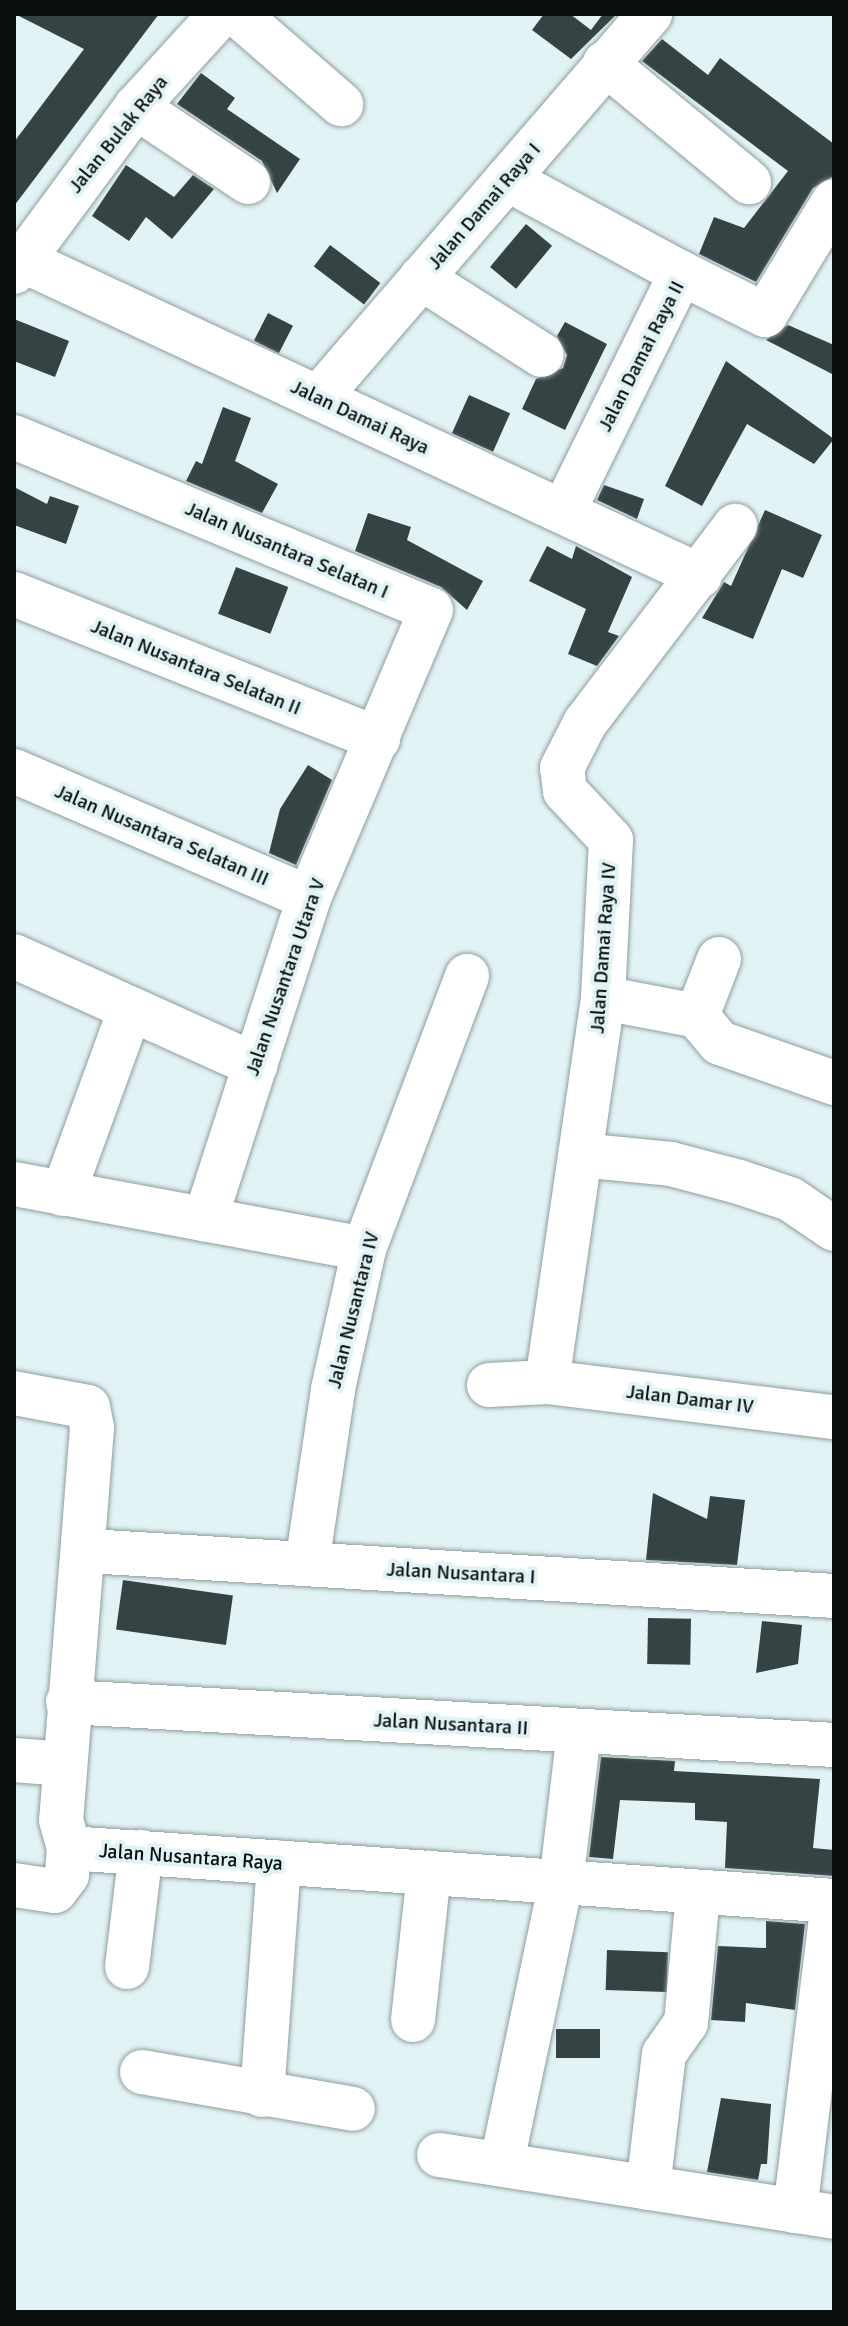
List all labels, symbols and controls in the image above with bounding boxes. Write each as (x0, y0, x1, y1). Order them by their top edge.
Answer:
street label: Jalan Bulak Raya (63, 70, 173, 198)
street label: Jalan Damai Raya I (422, 138, 546, 274)
street label: Jalan Damai Raya II (593, 277, 689, 435)
street label: Jalan Damai Raya (287, 374, 433, 460)
street label: Jalan Nusantara Selatan I (182, 496, 392, 604)
street label: Jalan Nusantara Selatan II (88, 614, 304, 720)
street label: Jalan Nusantara Selatan III (51, 779, 273, 891)
street label: Jalan Damai Raya IV (585, 862, 621, 1034)
street label: Jalan Nusantara Utara V (240, 875, 330, 1079)
street label: Jalan Nusantara IV (322, 1229, 384, 1391)
street label: Jalan Damar IV (625, 1379, 755, 1419)
street label: Jalan Nusantara I (386, 1557, 536, 1589)
street label: Jalan Nusantara II (373, 1708, 529, 1740)
street label: Jalan Nusantara Raya (98, 1839, 284, 1875)

